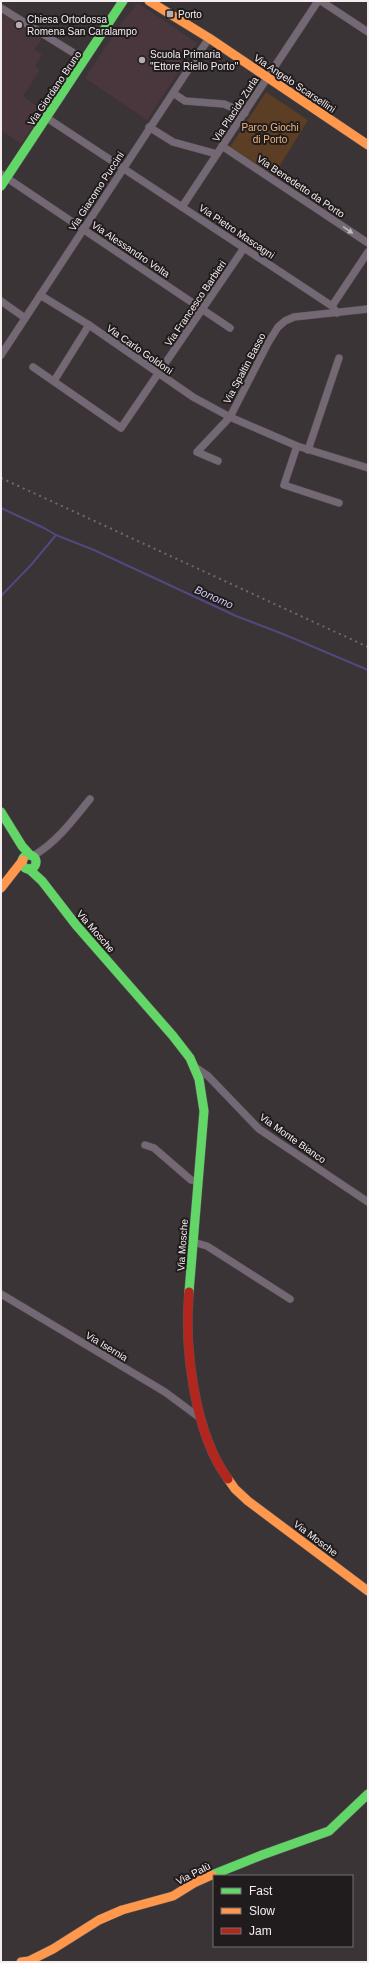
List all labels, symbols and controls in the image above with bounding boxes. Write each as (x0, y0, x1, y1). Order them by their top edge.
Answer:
marker: Porto (165, 9, 175, 19)
place label: Porto (178, 9, 202, 20)
place label: Chiesa Ortodossa Romena San Caralampo (27, 14, 137, 37)
marker: Chiesa Ortodossa Romena San Caralampo (14, 20, 24, 30)
street label: Via Giordano Bruno (25, 49, 84, 128)
place label: Scuola Primaria "Ettore Riello Porto" (150, 49, 239, 72)
street label: Via Angelo Scarsellini (252, 52, 338, 115)
marker: Scuola Primaria "Ettore Riello Porto" (137, 55, 147, 65)
street label: Via Placido Zurla (210, 74, 261, 144)
park label: Parco Giochi di Porto (241, 122, 299, 145)
street label: Via Giacomo Puccini (67, 150, 126, 233)
street label: Via Benedetto da Porto (255, 153, 347, 220)
street label: Via Pietro Mascagni (197, 202, 277, 261)
street label: Via Alessandro Volta (90, 219, 172, 280)
one-way arrow (343, 226, 353, 234)
street label: Via Francesco Barbieri (163, 258, 228, 348)
street label: Via Carlo Goldoni (105, 322, 175, 376)
street label: Via Spaltin Basso (221, 331, 268, 405)
water label: Bonomo (193, 583, 235, 611)
street label: Via Mosche (74, 908, 117, 955)
street label: Via Monte Bianco (258, 1111, 328, 1166)
street label: Via Mosche (175, 1218, 190, 1271)
street label: Via Isernia (84, 1330, 130, 1363)
street label: Via Mosche (292, 1518, 340, 1559)
street label: Via Palù (174, 1860, 212, 1887)
legend (213, 1875, 353, 1947)
text: Fast (249, 1884, 273, 1898)
text: Slow (249, 1904, 275, 1918)
text: Jam (249, 1924, 272, 1938)

